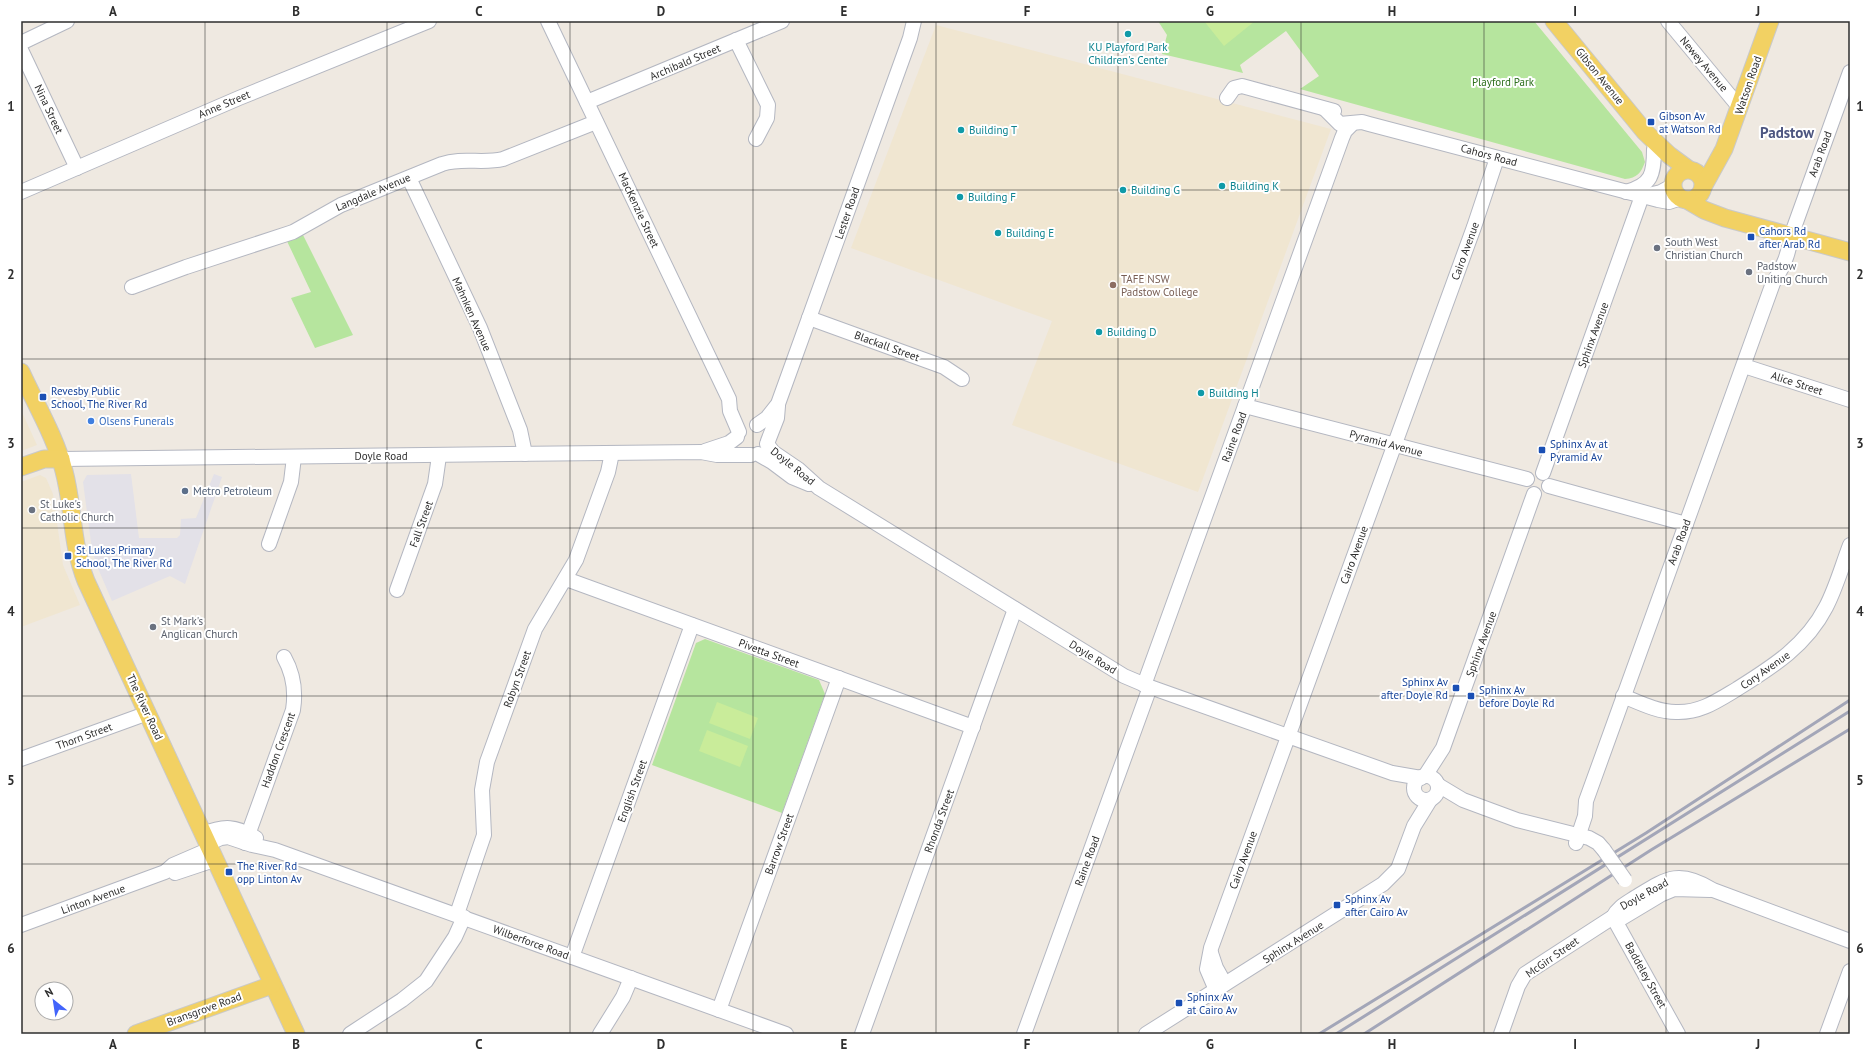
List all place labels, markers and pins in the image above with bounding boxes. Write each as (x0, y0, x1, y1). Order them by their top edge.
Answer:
marker: KU Playford Park Children's Center (1123, 29, 1133, 39)
place label: KU Playford Park Children's Center (1088, 40, 1168, 67)
place label: Gibson Av at Watson Rd (1659, 109, 1721, 136)
marker: Gibson Av at Watson Rd (1646, 117, 1656, 127)
place label: Building T (969, 123, 1017, 137)
marker: Building T (956, 125, 966, 135)
place label: Building K (1230, 179, 1279, 193)
marker: Building K (1217, 181, 1227, 191)
place label: Building G (1131, 183, 1180, 197)
marker: Building G (1118, 185, 1128, 195)
place label: Building F (968, 190, 1016, 204)
marker: Building F (955, 192, 965, 202)
place label: Cahors Rd after Arab Rd (1759, 224, 1820, 251)
place label: Building E (1006, 226, 1054, 240)
marker: Building E (993, 228, 1003, 238)
marker: Cahors Rd after Arab Rd (1746, 232, 1756, 242)
place label: South West Christian Church (1665, 235, 1743, 262)
marker: South West Christian Church (1652, 243, 1662, 253)
place label: Padstow Uniting Church (1757, 259, 1828, 286)
marker: Padstow Uniting Church (1744, 267, 1754, 277)
place label: TAFE NSW Padstow College (1121, 272, 1198, 299)
marker: TAFE NSW Padstow College (1108, 280, 1118, 290)
place label: Building D (1107, 325, 1156, 339)
marker: Building D (1094, 327, 1104, 337)
place label: Revesby Public School, The River Rd (51, 384, 147, 411)
place label: Building H (1209, 386, 1259, 400)
marker: Building H (1196, 388, 1206, 398)
marker: Revesby Public School, The River Rd (38, 392, 48, 402)
place label: Olsens Funerals (99, 414, 174, 428)
marker: Olsens Funerals (86, 416, 96, 426)
place label: Sphinx Av at Pyramid Av (1550, 437, 1608, 464)
marker: Sphinx Av at Pyramid Av (1537, 445, 1547, 455)
place label: Metro Petroleum (193, 484, 272, 498)
marker: Metro Petroleum (180, 486, 190, 496)
place label: St Luke's Catholic Church (40, 497, 114, 524)
marker: St Luke's Catholic Church (27, 505, 37, 515)
place label: St Lukes Primary School, The River Rd (76, 543, 172, 570)
marker: St Lukes Primary School, The River Rd (63, 551, 73, 561)
place label: St Mark's Anglican Church (161, 614, 238, 641)
marker: St Mark's Anglican Church (148, 622, 158, 632)
place label: Sphinx Av after Doyle Rd (1381, 675, 1449, 702)
marker: Sphinx Av after Doyle Rd (1451, 683, 1461, 693)
place label: Sphinx Av before Doyle Rd (1479, 683, 1554, 710)
marker: Sphinx Av before Doyle Rd (1466, 691, 1476, 701)
place label: The River Rd opp Linton Av (237, 859, 303, 886)
marker: The River Rd opp Linton Av (224, 867, 234, 877)
place label: Sphinx Av after Cairo Av (1345, 892, 1408, 919)
marker: Sphinx Av after Cairo Av (1332, 900, 1342, 910)
place label: Sphinx Av at Cairo Av (1187, 990, 1238, 1017)
marker: Sphinx Av at Cairo Av (1174, 998, 1184, 1008)

